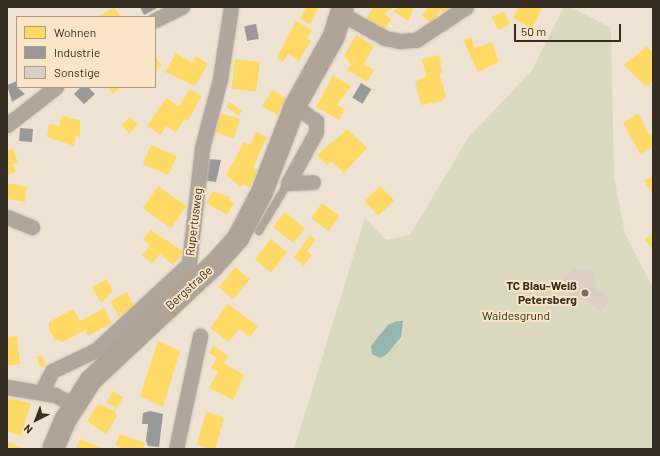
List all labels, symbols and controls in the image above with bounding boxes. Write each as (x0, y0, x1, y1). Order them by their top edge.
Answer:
legend (16, 16, 156, 88)
scale bar (516, 16, 623, 42)
text: 50 m (521, 24, 546, 38)
text: Wohnen (54, 25, 96, 39)
text: Industrie (54, 45, 100, 59)
text: Sonstige (54, 65, 100, 79)
street label: Rupertusweg (183, 187, 205, 257)
street label: Bergstraße (163, 263, 215, 313)
place label: TC Blau-Weiß Petersberg (506, 279, 577, 307)
marker: TC Blau-Weiß Petersberg (580, 288, 590, 298)
park label: Waidesgrund (482, 309, 550, 323)
north arrow (16, 400, 56, 440)
text: N (21, 422, 35, 437)

